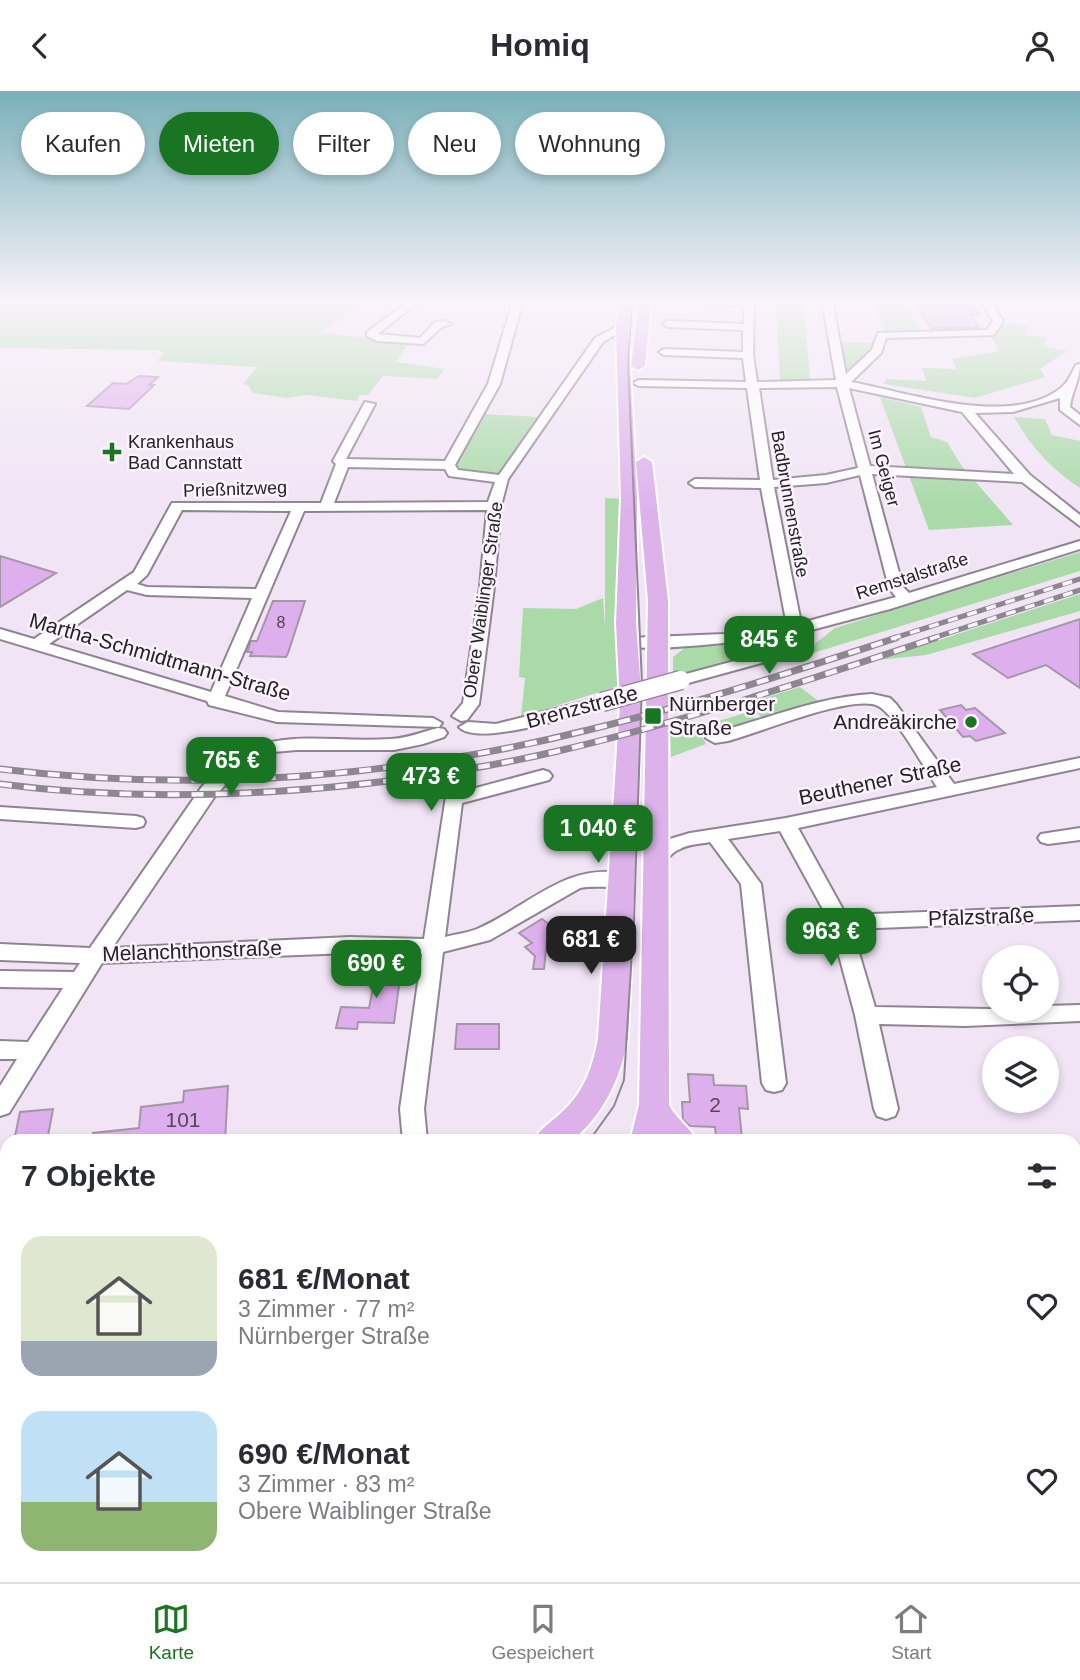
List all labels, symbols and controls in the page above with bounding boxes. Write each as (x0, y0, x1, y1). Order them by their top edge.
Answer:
icon: back (21, 27, 59, 65)
text: Homiq (490, 27, 590, 63)
icon: person (1021, 27, 1059, 65)
chip: Kaufen (21, 112, 145, 175)
chip: Mieten (159, 112, 279, 175)
chip: Filter (293, 112, 394, 175)
chip: Neu (408, 112, 501, 175)
chip: Wohnung (515, 112, 665, 175)
street label: Im Geiger (864, 427, 904, 509)
street label: Badbrunnenstraße (767, 429, 813, 579)
place label: Krankenhaus Bad Cannstatt (128, 432, 242, 473)
marker: Krankenhaus Bad Cannstatt (102, 442, 122, 462)
street label: Prießnitzweg (183, 477, 287, 501)
street label: Obere Waiblinger Straße (459, 500, 507, 700)
street label: Remstalstraße (853, 548, 971, 604)
street label: Martha-Schmidtmann-Straße (27, 608, 293, 705)
house number: 8 (277, 614, 286, 631)
pin: 845 € (720, 617, 818, 676)
text: 845 € (740, 626, 798, 652)
street label: Brenzstraße (524, 681, 640, 732)
place label: Nürnberger Straße (669, 692, 775, 739)
marker: Nürnberger Straße (643, 706, 663, 726)
place label: Andreäkirche (833, 710, 957, 733)
marker: Andreäkirche (963, 714, 979, 730)
pin: 765 € (182, 737, 280, 797)
text: 765 € (202, 747, 260, 773)
street label: Beuthener Straße (796, 752, 963, 809)
pin: 473 € (382, 753, 480, 813)
text: 473 € (402, 763, 460, 789)
pin: 1 040 € (533, 805, 663, 865)
text: 1 040 € (560, 815, 636, 841)
street label: Pfalzstraße (928, 903, 1034, 930)
pin: 963 € (782, 909, 880, 968)
pin: 681 € (542, 917, 640, 976)
text: 963 € (802, 918, 860, 944)
text: 681 € (562, 926, 620, 952)
street label: Melanchthonstraße (102, 936, 282, 965)
pin: 690 € (327, 941, 425, 1000)
map controls (982, 945, 1059, 1113)
button: locate (982, 945, 1059, 1022)
text: 690 € (347, 950, 405, 976)
button: layers (982, 1036, 1059, 1113)
house number: 2 (709, 1093, 721, 1116)
house number: 101 (165, 1108, 201, 1131)
icon: filters (1023, 1157, 1061, 1195)
text: 7 Objekte (21, 1159, 156, 1192)
text: 681 €/Monat (238, 1262, 410, 1295)
icon: home (77, 1264, 161, 1348)
icon: heart (1023, 1287, 1061, 1325)
text: 3 Zimmer · 77 m² (238, 1296, 414, 1322)
text: Nürnberger Straße (238, 1323, 430, 1349)
text: 690 €/Monat (238, 1437, 410, 1470)
icon: home (77, 1439, 161, 1523)
icon: heart (1023, 1462, 1061, 1500)
text: 3 Zimmer · 83 m² (238, 1471, 414, 1497)
text: Obere Waiblinger Straße (238, 1498, 492, 1524)
tab: Karte (149, 1600, 194, 1664)
tab: Gespeichert (491, 1600, 594, 1664)
tab: Start (891, 1600, 931, 1664)

